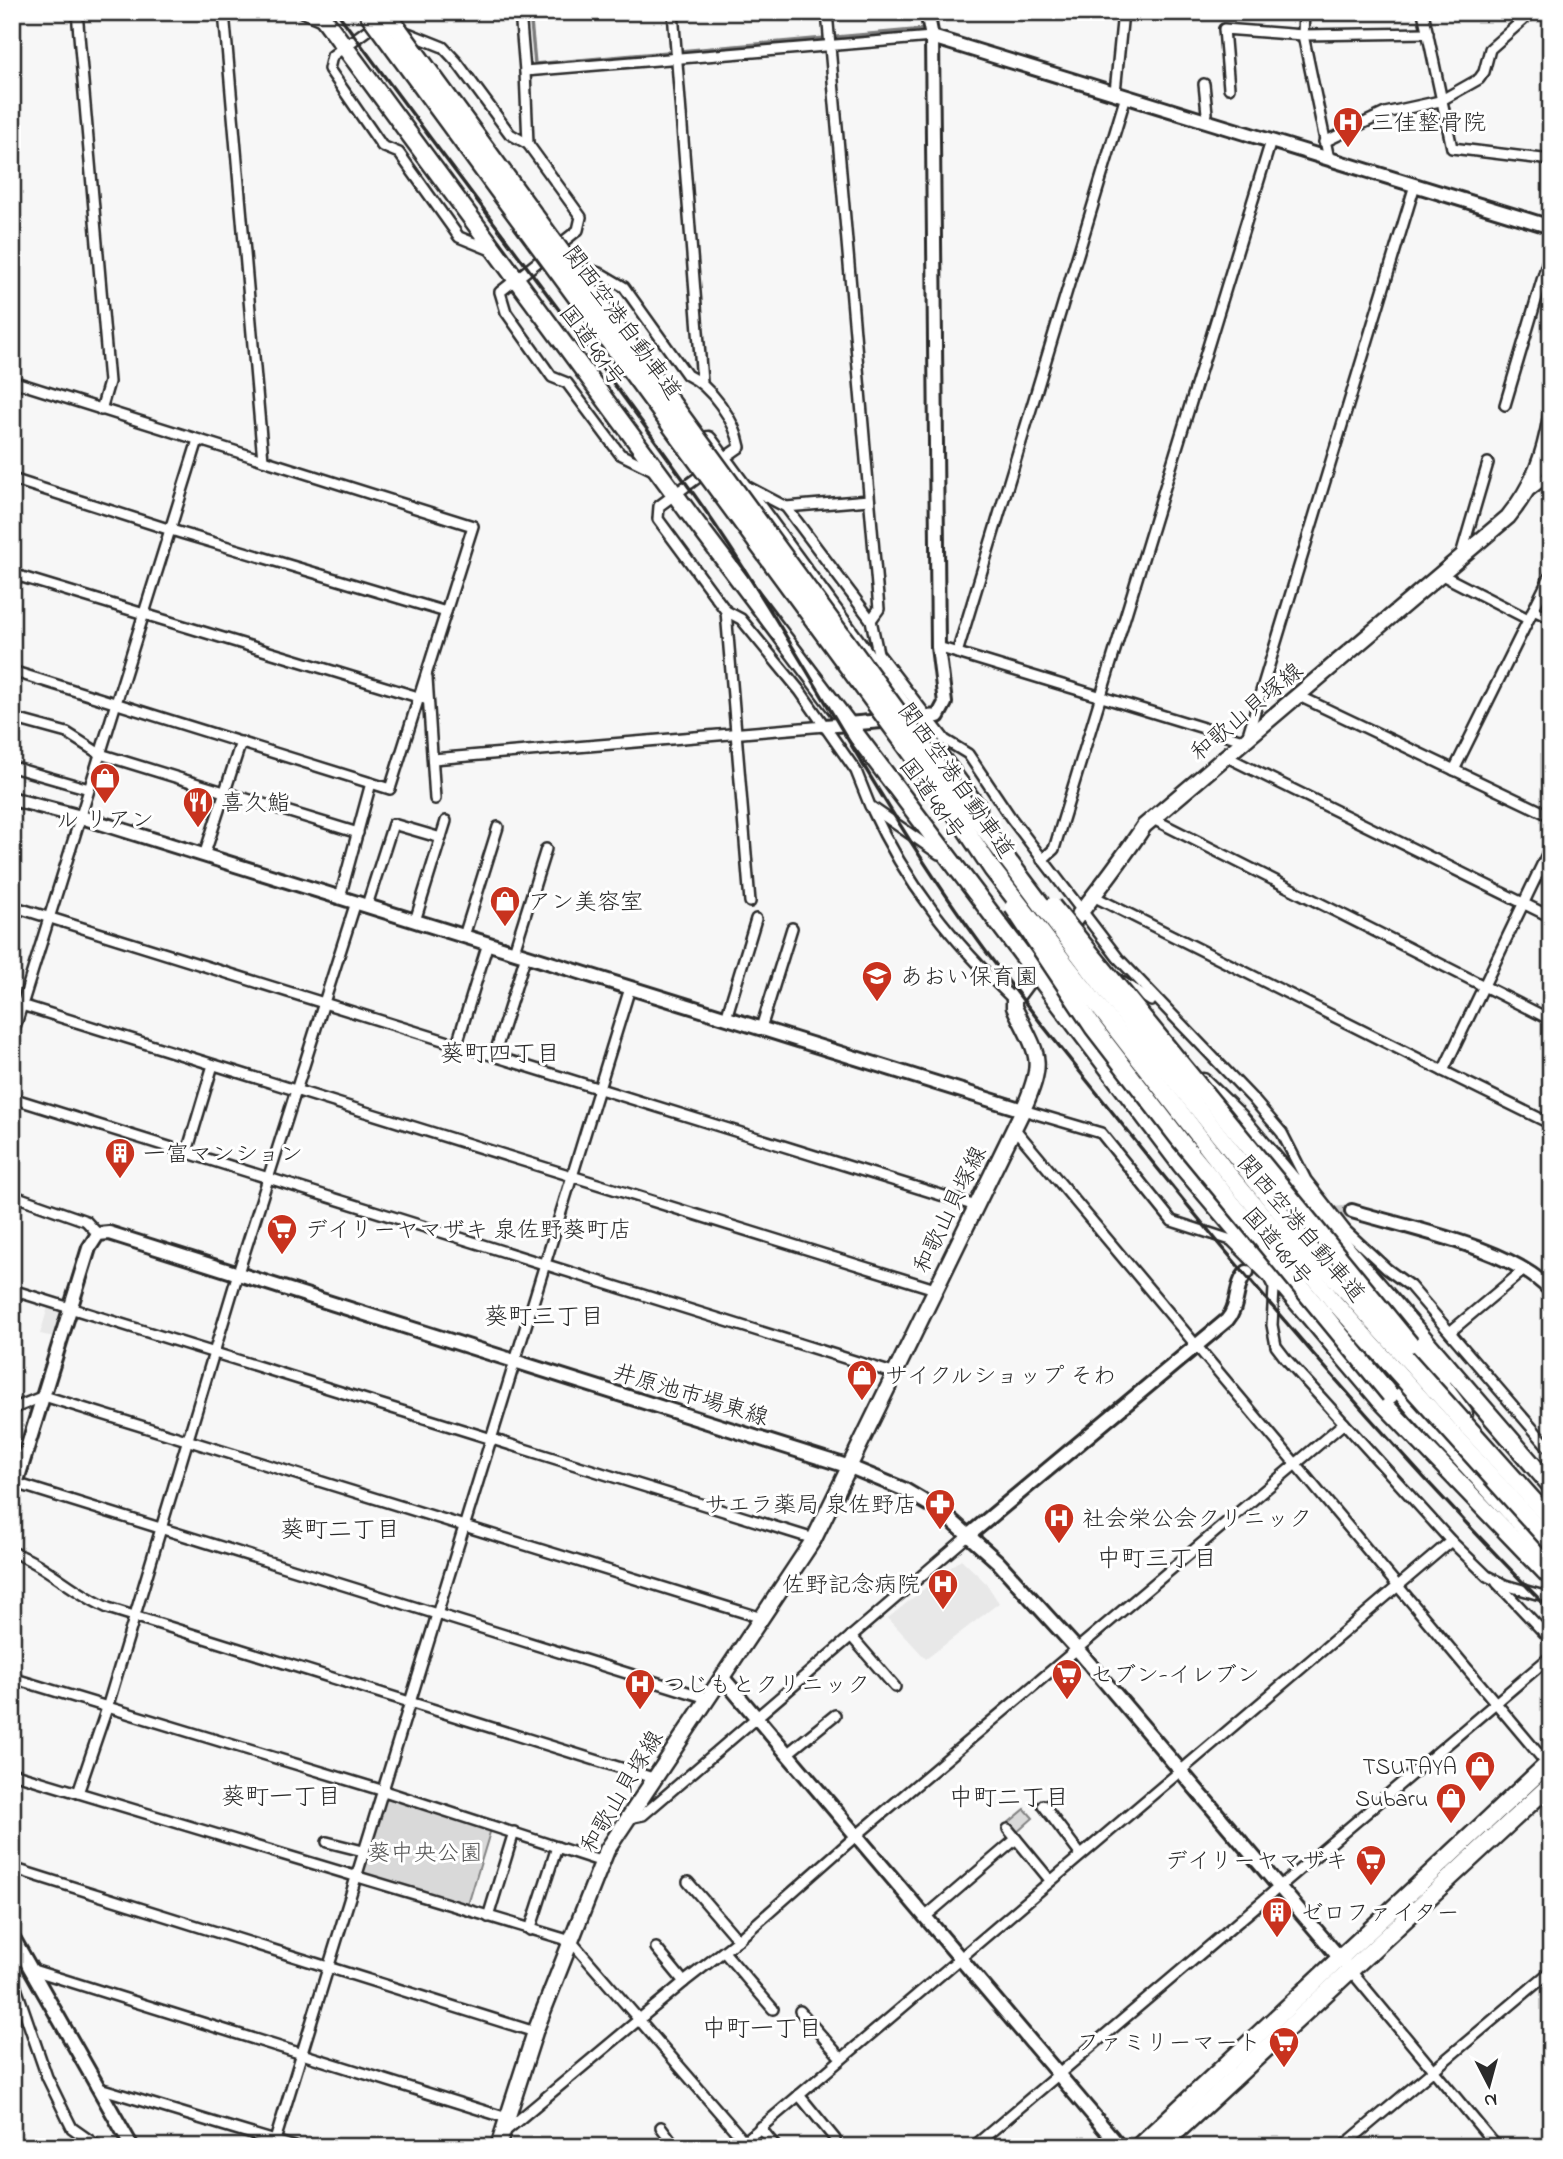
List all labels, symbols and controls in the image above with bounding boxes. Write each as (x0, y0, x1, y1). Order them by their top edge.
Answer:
hospital icon: 三佳整骨院 (1331, 105, 1365, 149)
place label: 三佳整骨院 (1371, 108, 1486, 141)
street label: 関西空港自動車道 (554, 239, 688, 408)
street label: 国道481号 (550, 299, 632, 394)
street label: 和歌山貝塚線 (1184, 656, 1311, 770)
street label: 関西空港自動車道 (889, 697, 1021, 866)
street label: 国道481号 (890, 752, 972, 847)
shop icon: ル リアン (88, 761, 122, 805)
restaurant icon: 喜久鮨 (181, 785, 215, 829)
place label: 喜久鮨 (221, 788, 290, 821)
place label: ル リアン (56, 805, 154, 838)
shop icon: アン美容室 (488, 884, 522, 928)
place label: アン美容室 (528, 887, 643, 920)
school or university icon: あおい保育園 (860, 959, 894, 1003)
place label: あおい保育園 (900, 962, 1038, 995)
district label: 葵町四丁目 (440, 1038, 560, 1073)
building icon: 一富マンション (103, 1136, 137, 1180)
place label: 一富マンション (143, 1139, 303, 1172)
street label: 和歌山貝塚線 (906, 1141, 996, 1279)
street label: 関西空港自動車道 (1228, 1149, 1372, 1311)
street label: 国道481号 (1233, 1201, 1319, 1294)
supermarket icon: デイリーヤマザキ 泉佐野葵町店 (265, 1212, 299, 1256)
place label: デイリーヤマザキ 泉佐野葵町店 (305, 1215, 632, 1248)
district label: 葵町三丁目 (484, 1301, 604, 1336)
street label: 井原池市場東線 (608, 1357, 772, 1436)
shop icon: サイクルショップ そわ (845, 1358, 879, 1402)
place label: サイクルショップ そわ (885, 1361, 1116, 1394)
pharmacy icon: サエラ薬局 泉佐野店 (923, 1487, 957, 1531)
place label: サエラ薬局 泉佐野店 (704, 1490, 917, 1523)
hospital icon: 社会栄公会クリニック (1042, 1501, 1076, 1545)
place label: 社会栄公会クリニック (1082, 1504, 1312, 1537)
district label: 葵町二丁目 (280, 1514, 400, 1549)
district label: 中町三丁目 (1097, 1543, 1217, 1578)
hospital icon: 佐野記念病院 (926, 1567, 960, 1611)
place label: 佐野記念病院 (782, 1570, 920, 1603)
supermarket icon: セブン-イレブン (1050, 1657, 1084, 1701)
place label: セブン-イレブン (1090, 1660, 1260, 1693)
hospital icon: つじもとクリニック (623, 1667, 657, 1711)
place label: つじもとクリニック (663, 1670, 870, 1703)
street label: 和歌山貝塚線 (573, 1725, 673, 1860)
shop icon: TSUTAYA (1463, 1749, 1497, 1793)
place label: TSUTAYA (1362, 1752, 1457, 1785)
district label: 葵町一丁目 (221, 1781, 341, 1816)
shop icon: Subaru (1434, 1781, 1468, 1825)
district label: 中町二丁目 (949, 1782, 1069, 1817)
place label: Subaru (1355, 1784, 1428, 1817)
park label: 葵中央公園 (368, 1838, 483, 1871)
supermarket icon: デイリーヤマザキ (1354, 1843, 1388, 1887)
place label: デイリーヤマザキ (1165, 1846, 1348, 1879)
building icon: ゼロファイター (1260, 1895, 1294, 1939)
place label: ゼロファイター (1300, 1898, 1460, 1931)
district label: 中町一丁目 (702, 2013, 822, 2048)
supermarket icon: ファミリーマート (1267, 2025, 1301, 2069)
place label: ファミリーマート (1077, 2028, 1261, 2061)
north arrow (1454, 2050, 1524, 2120)
text: N (1483, 2085, 1498, 2114)

